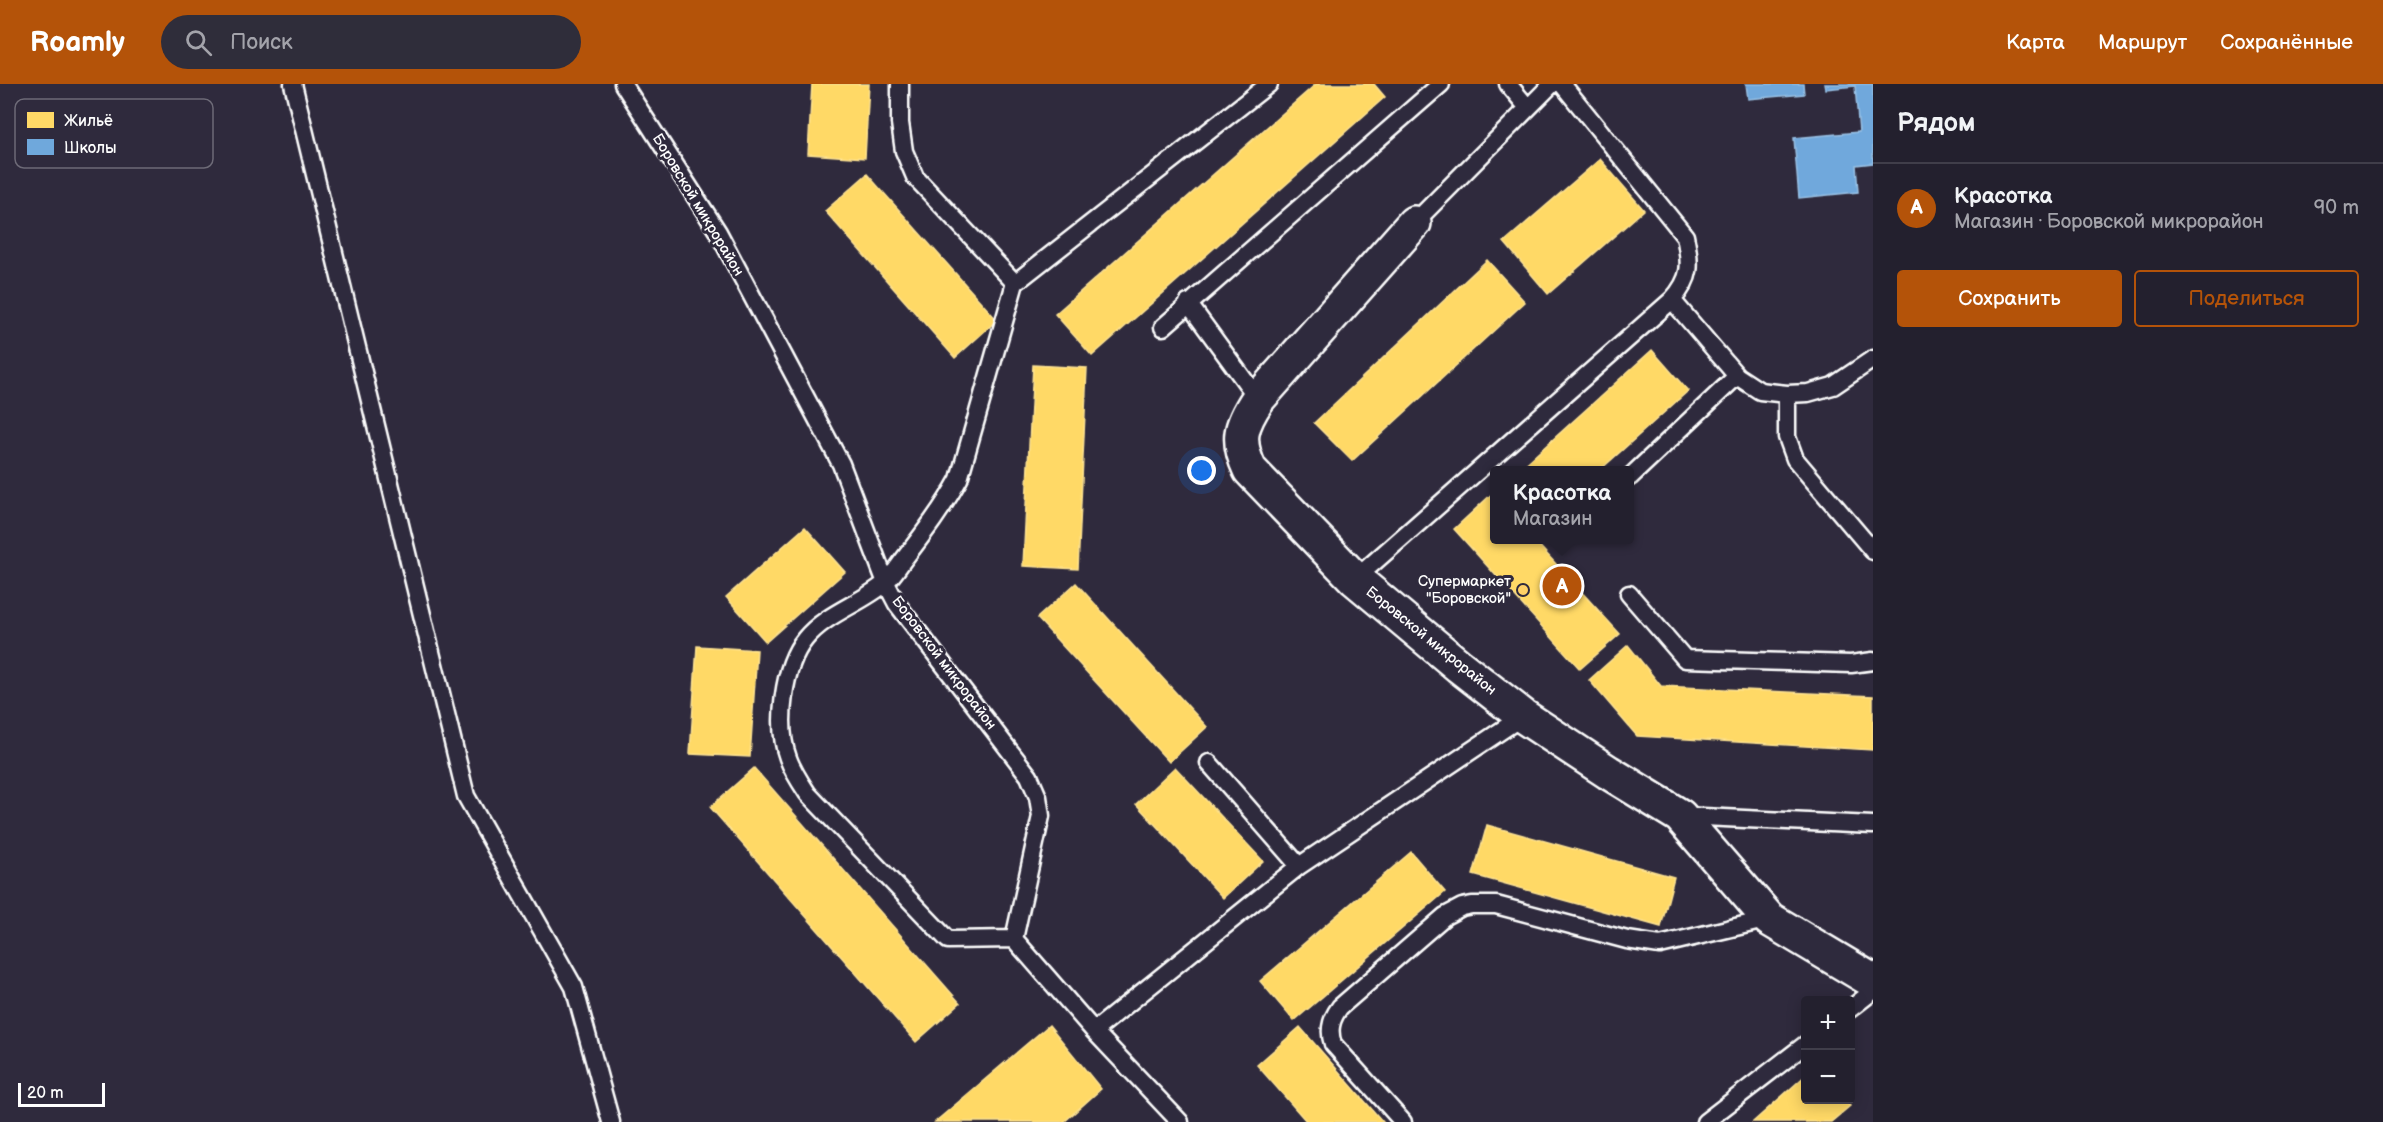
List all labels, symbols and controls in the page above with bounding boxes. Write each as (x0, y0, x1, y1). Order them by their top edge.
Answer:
search box (161, 15, 581, 69)
text: Roamly (30, 26, 125, 59)
icon: search (182, 26, 215, 59)
text: Поиск (230, 29, 293, 56)
text: Карта (2006, 30, 2065, 55)
text: Маршрут (2098, 30, 2187, 55)
text: Сохранённые (2220, 30, 2353, 55)
legend (15, 99, 213, 168)
text: Рядом (1897, 108, 1975, 139)
text: Жильё (64, 112, 113, 131)
street label: Боровской микрорайон (648, 130, 748, 280)
text: Школы (64, 139, 117, 158)
text: Красотка (1954, 183, 2052, 210)
text: A (1910, 196, 1923, 220)
text: 90 m (2314, 196, 2359, 220)
text: Магазин · Боровской микрорайон (1954, 210, 2264, 234)
button: Сохранить (1897, 270, 2122, 327)
button: Поделиться (2134, 270, 2359, 327)
your location (1187, 456, 1216, 485)
popup (1490, 466, 1634, 544)
text: Красотка (1513, 480, 1611, 507)
text: Магазин (1513, 507, 1593, 531)
pin: A (1542, 564, 1582, 608)
place label: Супермаркет "Боровской" (1418, 572, 1511, 608)
street label: Боровской микрорайон (1362, 582, 1500, 700)
marker: Супермаркет "Боровской" (1516, 583, 1530, 597)
street label: Боровской микрорайон (887, 592, 1001, 734)
map controls (1801, 996, 1855, 1104)
button: + (1801, 996, 1855, 1050)
button: − (1801, 1050, 1855, 1104)
scale bar (18, 1080, 105, 1108)
text: 20 m (27, 1084, 63, 1103)

